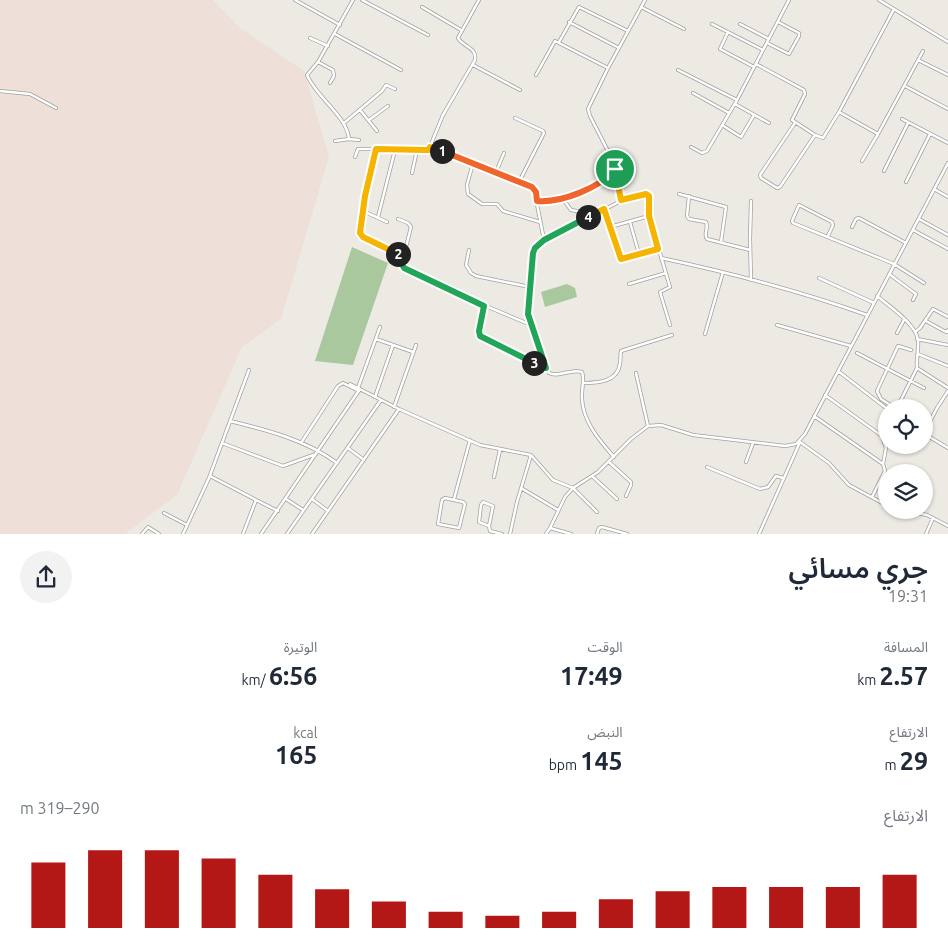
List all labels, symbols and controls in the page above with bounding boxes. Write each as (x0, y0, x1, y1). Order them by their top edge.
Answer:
pin: 1 (430, 138, 454, 164)
text: 1 (439, 143, 446, 159)
pin (594, 148, 636, 190)
icon: arrive (601, 155, 629, 183)
pin: 4 (576, 204, 600, 230)
text: 4 (585, 209, 592, 225)
pin: 2 (386, 242, 410, 266)
text: 2 (395, 246, 402, 262)
pin: 3 (522, 350, 546, 376)
text: 3 (531, 355, 538, 371)
map controls (878, 399, 933, 519)
button: locate (878, 399, 933, 454)
button: layers (878, 464, 933, 519)
button: share (20, 551, 72, 603)
text: جري مسائي (789, 552, 928, 583)
text: 19:31 (888, 587, 928, 605)
text: الوتيرة (284, 639, 317, 655)
text: الوقت (588, 639, 623, 655)
text: المسافة (884, 639, 928, 655)
text: 6:56 (269, 662, 317, 690)
text: 17:49 (560, 662, 623, 690)
text: 2.57 (880, 662, 928, 690)
text: /km (241, 672, 269, 688)
text: km (857, 672, 880, 688)
text: النبض (587, 724, 623, 740)
text: الارتفاع (890, 724, 928, 740)
text: kcal (293, 725, 317, 741)
text: 165 (275, 741, 317, 769)
text: 145 (580, 747, 623, 775)
text: 29 (900, 747, 928, 775)
text: bpm (549, 757, 580, 773)
text: m (884, 757, 900, 773)
text: 290–319 m (20, 799, 100, 817)
text: الارتفاع (884, 806, 928, 824)

